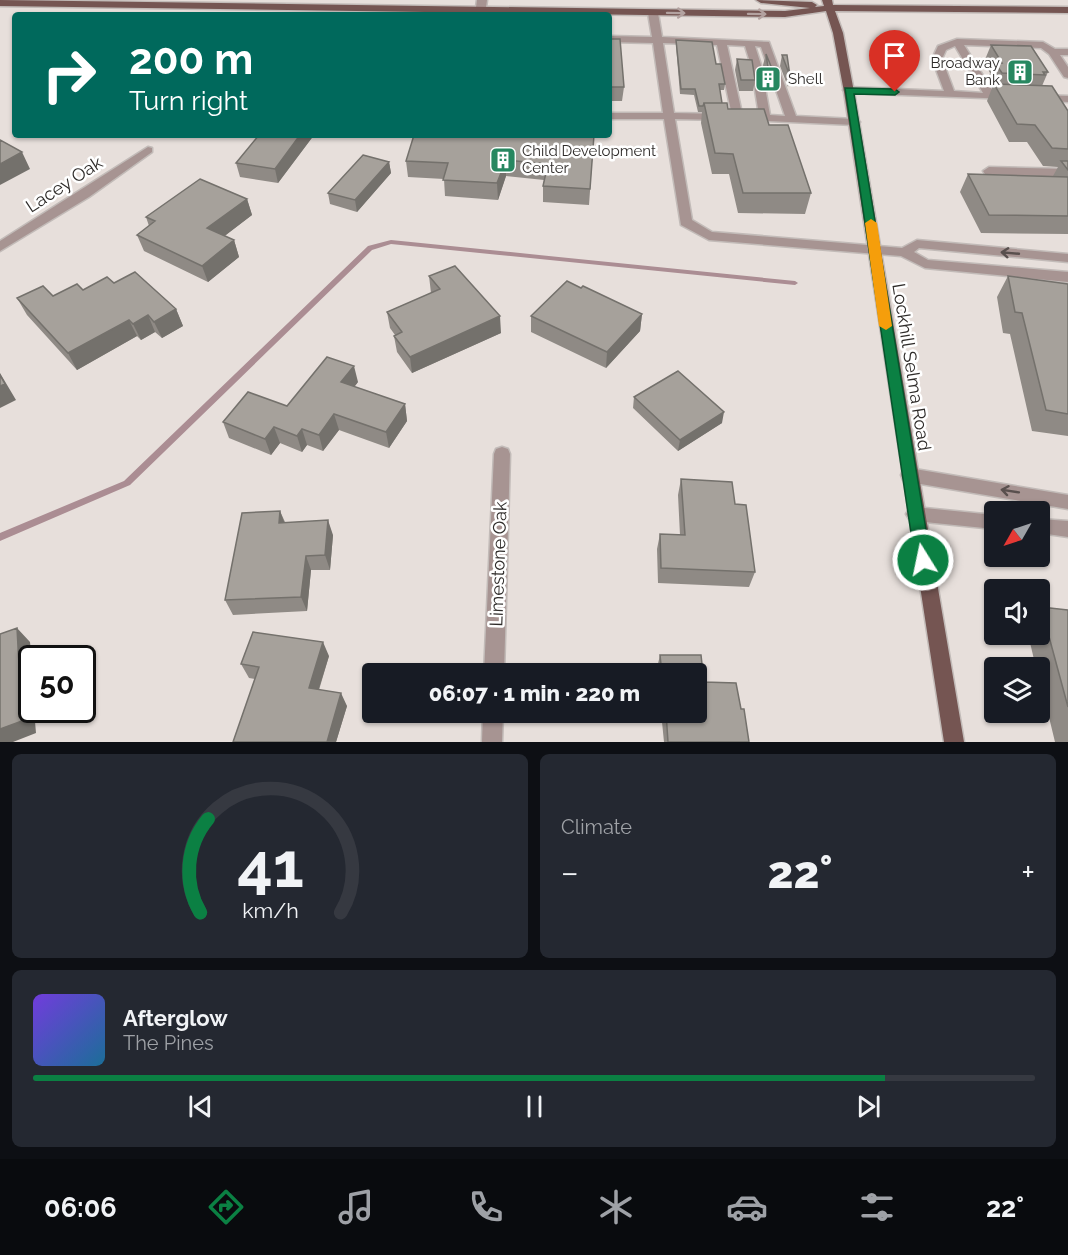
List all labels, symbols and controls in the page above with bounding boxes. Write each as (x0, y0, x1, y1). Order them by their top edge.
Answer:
one-way arrow (665, 7, 685, 19)
one-way arrow (746, 8, 766, 20)
pin (869, 30, 920, 92)
text: 200 m (129, 35, 253, 84)
icon: right (30, 36, 108, 114)
icon: arrive (878, 39, 911, 72)
place label: Broadway Bank (930, 54, 1000, 89)
building icon: Broadway Bank (1005, 57, 1035, 87)
building icon: Shell (753, 64, 783, 94)
place label: Shell (788, 70, 824, 88)
text: Turn right (129, 85, 248, 116)
place label: Child Development Center (522, 142, 656, 177)
building icon: Child Development Center (488, 145, 518, 175)
street label: Lacey Oak (22, 151, 107, 217)
one-way arrow (1000, 247, 1020, 258)
street label: Lockhill Selma Road (888, 282, 936, 452)
one-way arrow (1001, 486, 1021, 497)
street label: Limestone Oak (485, 501, 511, 627)
north arrow (984, 501, 1050, 567)
map controls (984, 501, 1050, 723)
position arrow (891, 528, 955, 592)
button: sound (984, 579, 1050, 645)
speed limit sign: 50 (18, 645, 96, 723)
button: layers (984, 657, 1050, 723)
text: 06:07 · 1 min · 220 m (429, 680, 640, 706)
text: Climate (561, 815, 632, 839)
text: 41 (237, 828, 303, 902)
text: 22° (767, 846, 833, 899)
text: − (561, 853, 579, 892)
text: + (1021, 853, 1035, 892)
text: km/h (242, 898, 298, 923)
text: Afterglow (123, 1005, 228, 1031)
text: The Pines (123, 1031, 214, 1055)
icon: previous (184, 1090, 217, 1123)
icon: pause (518, 1090, 551, 1123)
icon: next (852, 1090, 885, 1123)
icon: directions (205, 1186, 247, 1228)
icon: music (335, 1186, 377, 1228)
icon: phone (465, 1186, 507, 1228)
icon: climate (595, 1186, 637, 1228)
icon: car (726, 1186, 768, 1228)
icon: filters (856, 1186, 898, 1228)
text: 06:06 (44, 1192, 117, 1223)
text: 22° (986, 1192, 1024, 1223)

